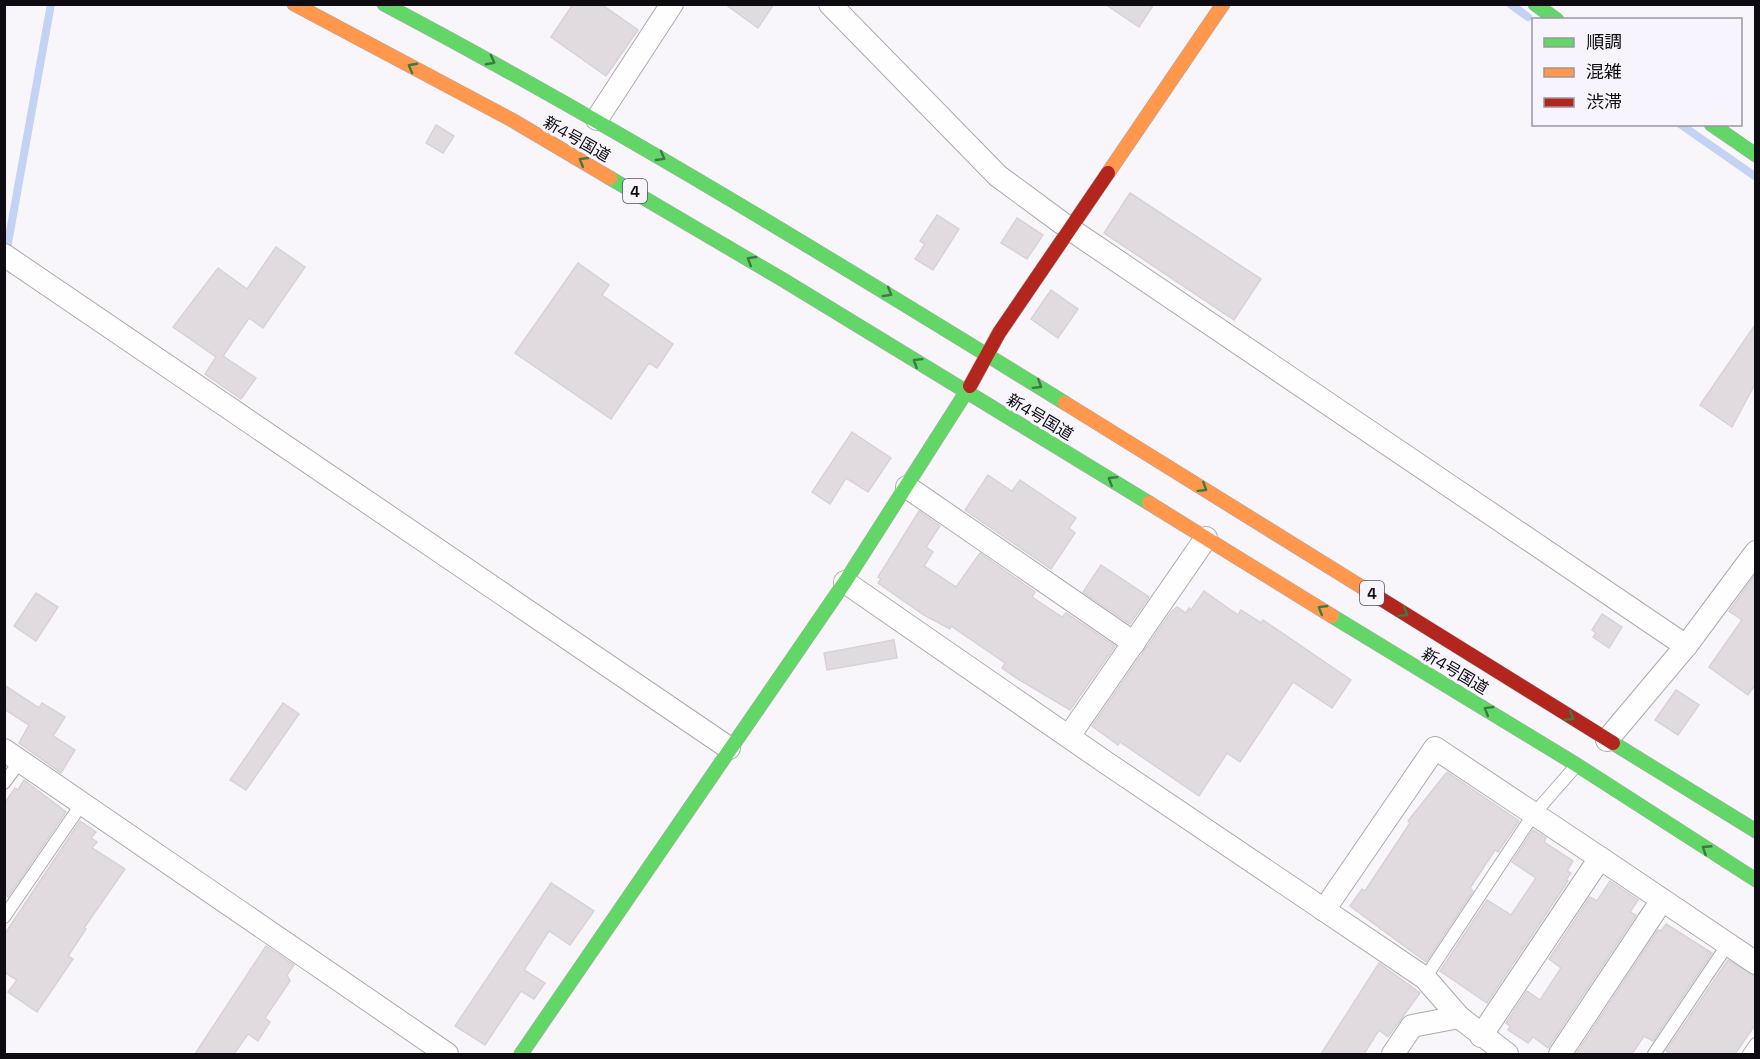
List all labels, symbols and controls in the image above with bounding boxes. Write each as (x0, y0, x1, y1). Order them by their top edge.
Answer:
legend (1532, 18, 1742, 126)
text: 順調 (1586, 30, 1622, 53)
one-way arrow (485, 54, 496, 65)
text: 混雑 (1586, 60, 1622, 83)
one-way arrow (408, 63, 418, 74)
text: 渋滞 (1586, 90, 1622, 113)
street label: 新4号国道 (540, 111, 614, 167)
one-way arrow (655, 149, 665, 161)
one-way arrow (579, 157, 589, 168)
road number: 4 (623, 179, 647, 203)
one-way arrow (747, 256, 757, 267)
one-way arrow (882, 286, 892, 297)
one-way arrow (913, 357, 923, 369)
one-way arrow (1032, 377, 1042, 389)
street label: 新4号国道 (1003, 389, 1077, 445)
one-way arrow (1108, 475, 1118, 487)
one-way arrow (1197, 480, 1207, 492)
road number: 4 (1360, 581, 1384, 605)
one-way arrow (1318, 604, 1328, 616)
one-way arrow (1398, 606, 1408, 618)
street label: 新4号国道 (1418, 643, 1492, 699)
one-way arrow (1484, 706, 1494, 718)
one-way arrow (1564, 709, 1574, 721)
one-way arrow (1702, 845, 1712, 857)

